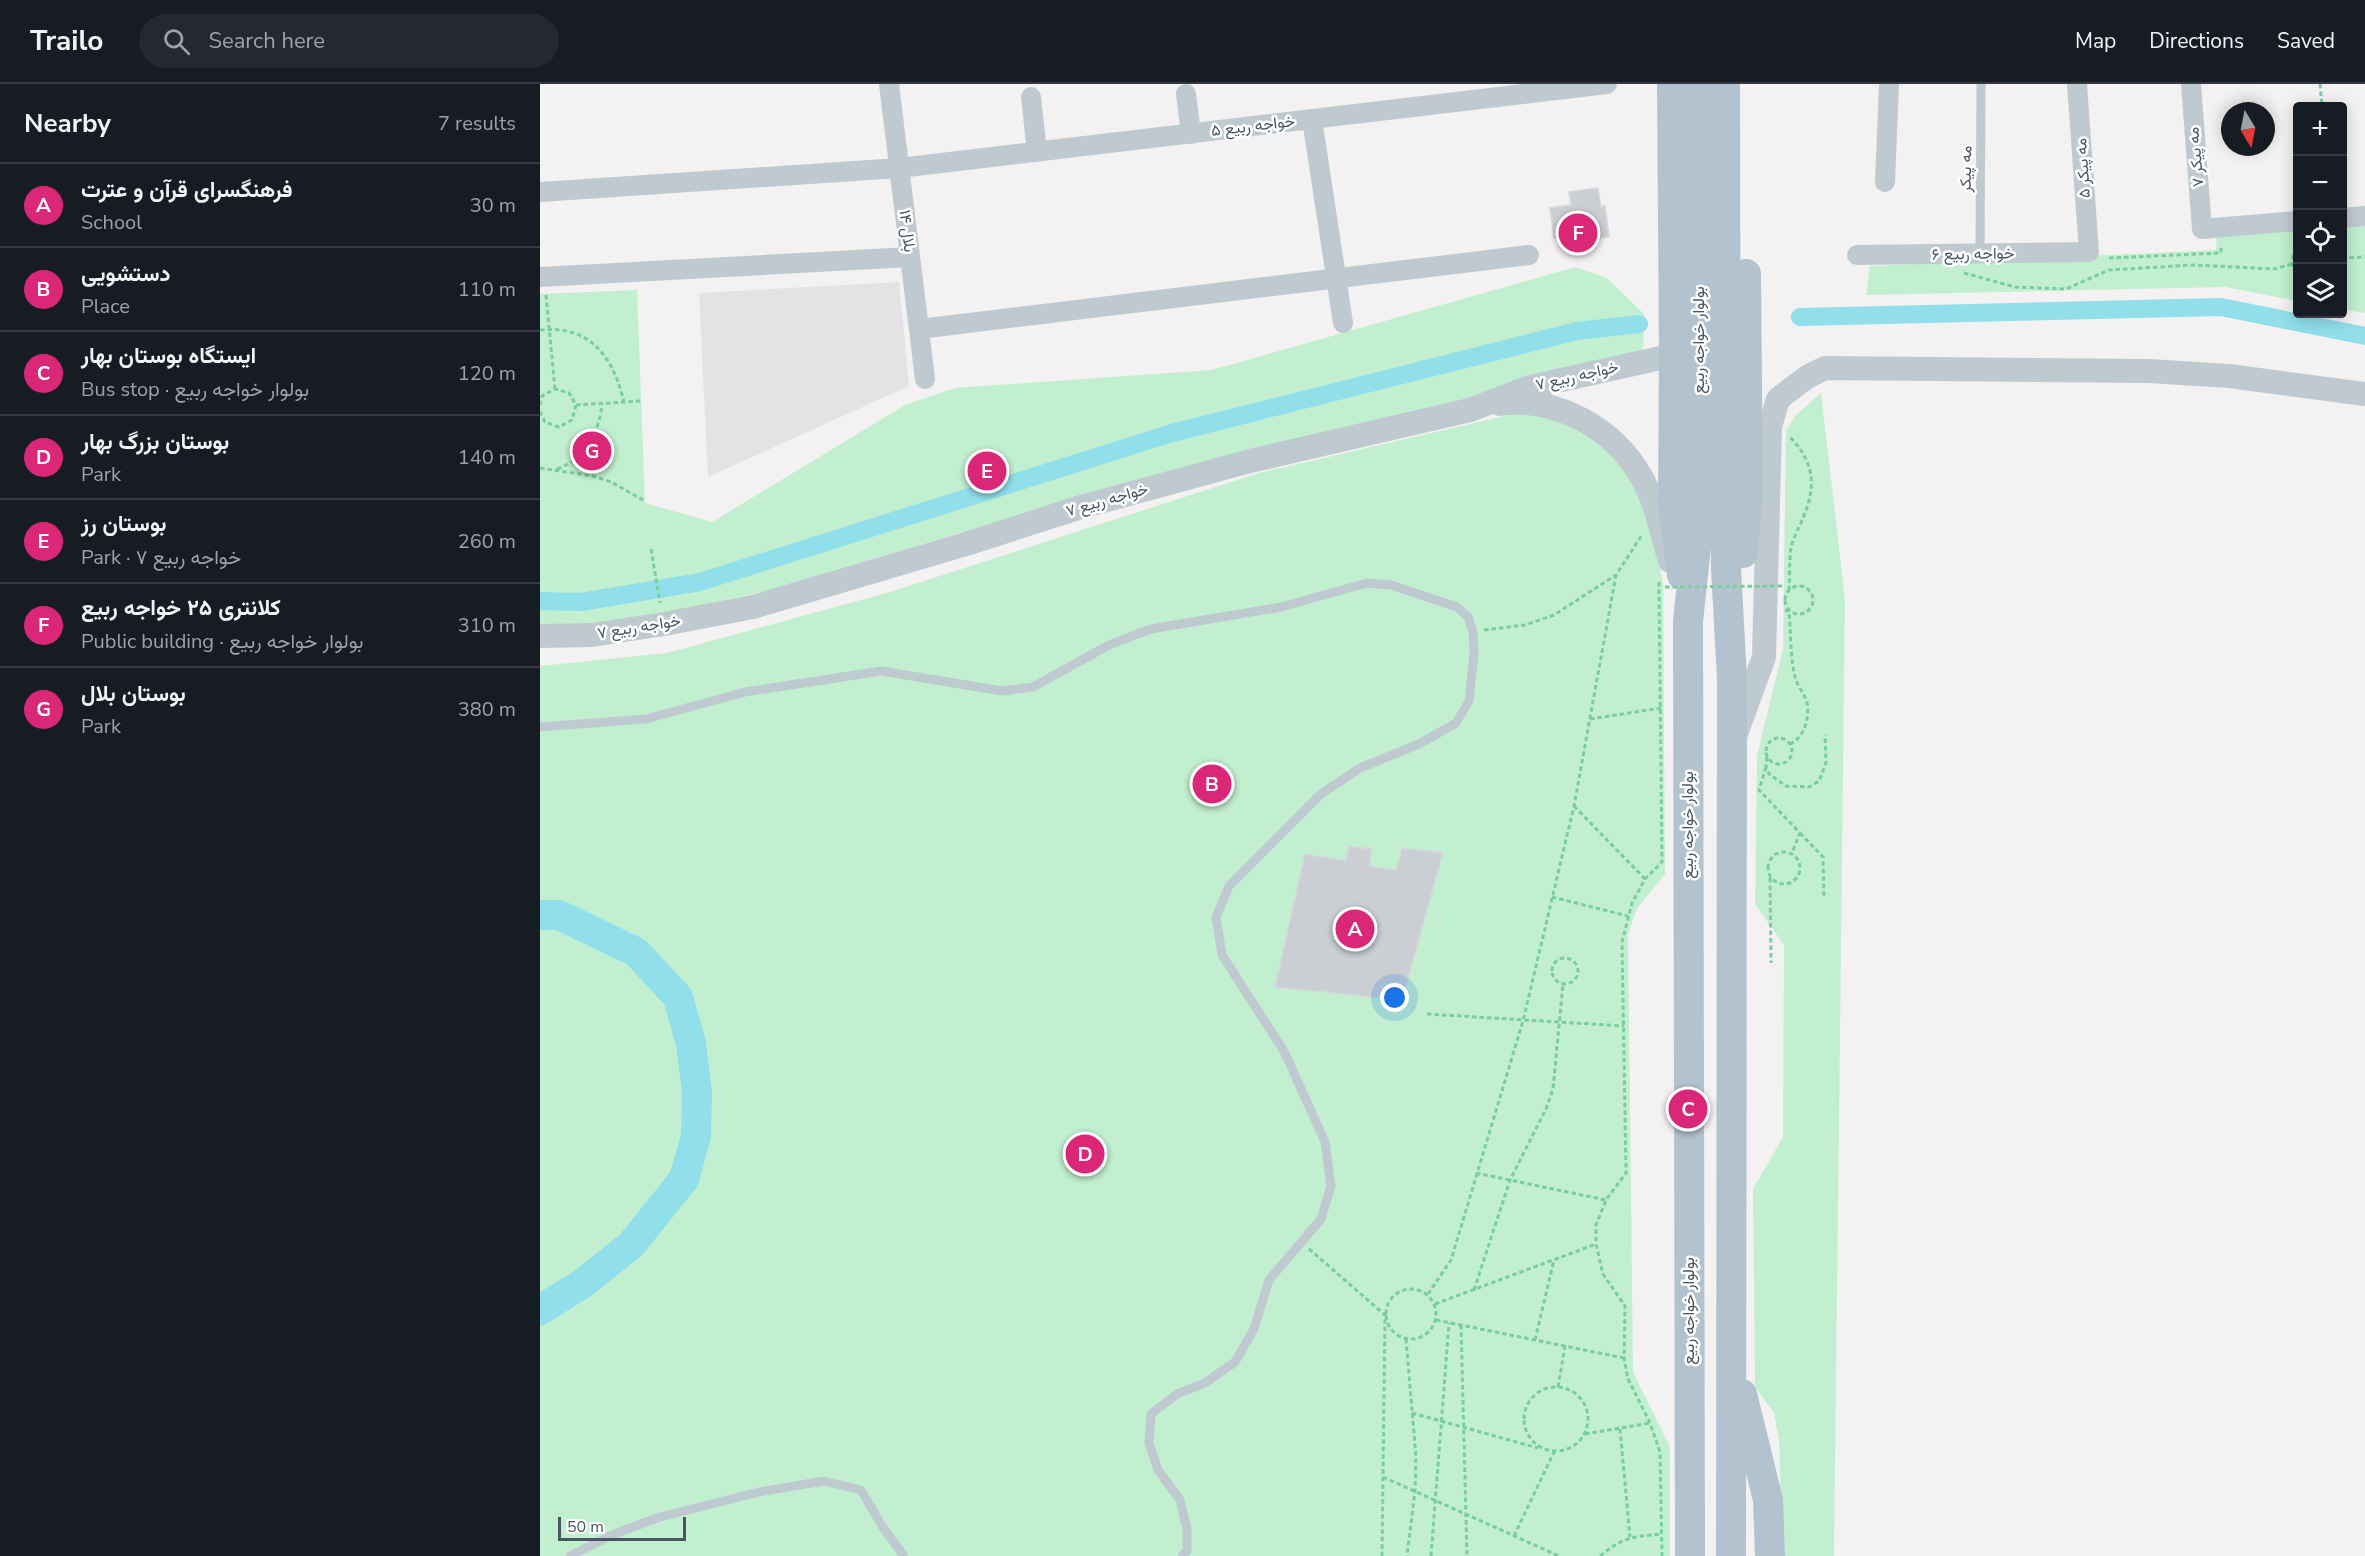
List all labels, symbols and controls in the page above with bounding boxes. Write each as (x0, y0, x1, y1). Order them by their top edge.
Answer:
search box (139, 14, 559, 68)
text: Trailo (30, 22, 103, 60)
icon: search (160, 25, 193, 58)
text: Search here (208, 26, 325, 56)
text: Map (2075, 27, 2116, 55)
text: Directions (2149, 27, 2244, 55)
text: Saved (2277, 27, 2335, 55)
north arrow (2221, 102, 2275, 156)
map controls (2293, 102, 2347, 318)
button: + (2293, 102, 2347, 156)
text: Nearby (24, 106, 111, 141)
text: 7 results (438, 110, 516, 137)
street label: خواجه ربیع ۵ (1210, 110, 1296, 142)
street label: مه پیکر ۷ (2182, 126, 2210, 188)
street label: مه پیکر ۵ (2070, 137, 2096, 199)
street label: مه پیکر (1955, 145, 1977, 194)
button: − (2293, 156, 2347, 210)
text: فرهنگسرای قرآن و عترت (81, 175, 293, 205)
text: A (36, 192, 51, 219)
text: 30 m (470, 192, 516, 219)
text: School (81, 209, 142, 236)
street label: بلال ۱۴ (893, 209, 921, 253)
pin: F (1558, 210, 1598, 256)
button: locate (2293, 210, 2347, 264)
street label: خواجه ربیع ۶ (1931, 242, 2015, 266)
text: دستشویی (81, 259, 171, 289)
button: layers (2293, 264, 2347, 318)
text: B (37, 276, 50, 303)
text: 110 m (458, 276, 516, 303)
street label: بولوار خواجه ربیع (1688, 286, 1710, 394)
text: Place (81, 293, 130, 320)
text: ایستگاه بوستان بهار (81, 341, 256, 371)
street label: خواجه ربیع ۷ (1533, 356, 1621, 396)
text: C (37, 360, 50, 387)
text: 120 m (458, 360, 516, 387)
text: Bus stop · بولوار خواجه ربیع (81, 376, 309, 403)
text: بوستان بزرگ بهار (81, 427, 229, 457)
pin: G (572, 428, 612, 473)
text: D (36, 444, 51, 471)
text: 140 m (458, 444, 516, 471)
pin: E (968, 448, 1006, 494)
text: Park (81, 461, 121, 488)
street label: خواجه ربیع ۷ (1063, 478, 1151, 522)
text: بوستان رز (81, 509, 167, 539)
text: E (38, 528, 49, 555)
text: 260 m (458, 528, 516, 555)
text: Park · خواجه ربیع ۷ (81, 544, 241, 571)
text: کلانتری ٢۵ خواجه ربیع (81, 593, 281, 623)
street label: خواجه ربیع ۷ (596, 609, 683, 644)
text: F (38, 612, 49, 639)
text: 310 m (458, 612, 516, 639)
text: Public building · بولوار خواجه ربیع (81, 628, 363, 655)
text: بوستان بلال (81, 679, 186, 709)
text: G (36, 696, 51, 723)
text: 380 m (458, 696, 516, 723)
text: Park (81, 713, 121, 740)
pin: B (1192, 762, 1232, 806)
street label: بولوار خواجه ربیع (1677, 771, 1699, 879)
pin: A (1336, 906, 1374, 952)
your location (1380, 983, 1409, 1012)
pin: C (1668, 1086, 1708, 1132)
pin: D (1066, 1132, 1104, 1176)
street label: بولوار خواجه ربیع (1678, 1257, 1700, 1365)
scale bar (558, 1514, 686, 1542)
text: 50 m (567, 1516, 604, 1538)

